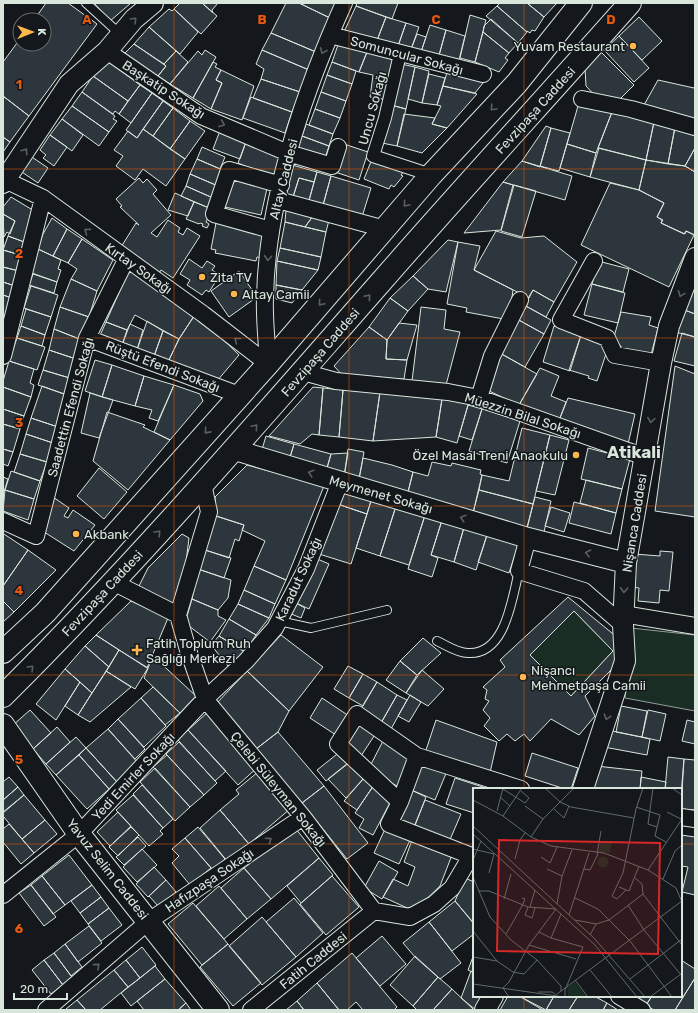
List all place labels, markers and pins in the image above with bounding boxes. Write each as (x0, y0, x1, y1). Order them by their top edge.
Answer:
place label: Yuvam Restaurant (513, 39, 625, 54)
marker: Yuvam Restaurant (628, 41, 638, 51)
place label: Zita TV (210, 270, 253, 285)
marker: Zita TV (197, 272, 207, 282)
place label: Altay Camii (242, 287, 310, 302)
marker: Altay Camii (229, 289, 239, 299)
place label: Özel Masal Treni Anaokulu (413, 448, 568, 463)
marker: Özel Masal Treni Anaokulu (571, 450, 581, 460)
place label: Akbank (84, 527, 129, 542)
marker: Akbank (71, 529, 81, 539)
place label: Fatih Toplum Ruh Sağlığı Merkezi (146, 636, 251, 667)
marker: Fatih Toplum Ruh Sağlığı Merkezi (131, 644, 143, 656)
place label: Nişancı Mehmetpaşa Camii (531, 663, 646, 693)
marker: Nişancı Mehmetpaşa Camii (518, 672, 528, 682)

